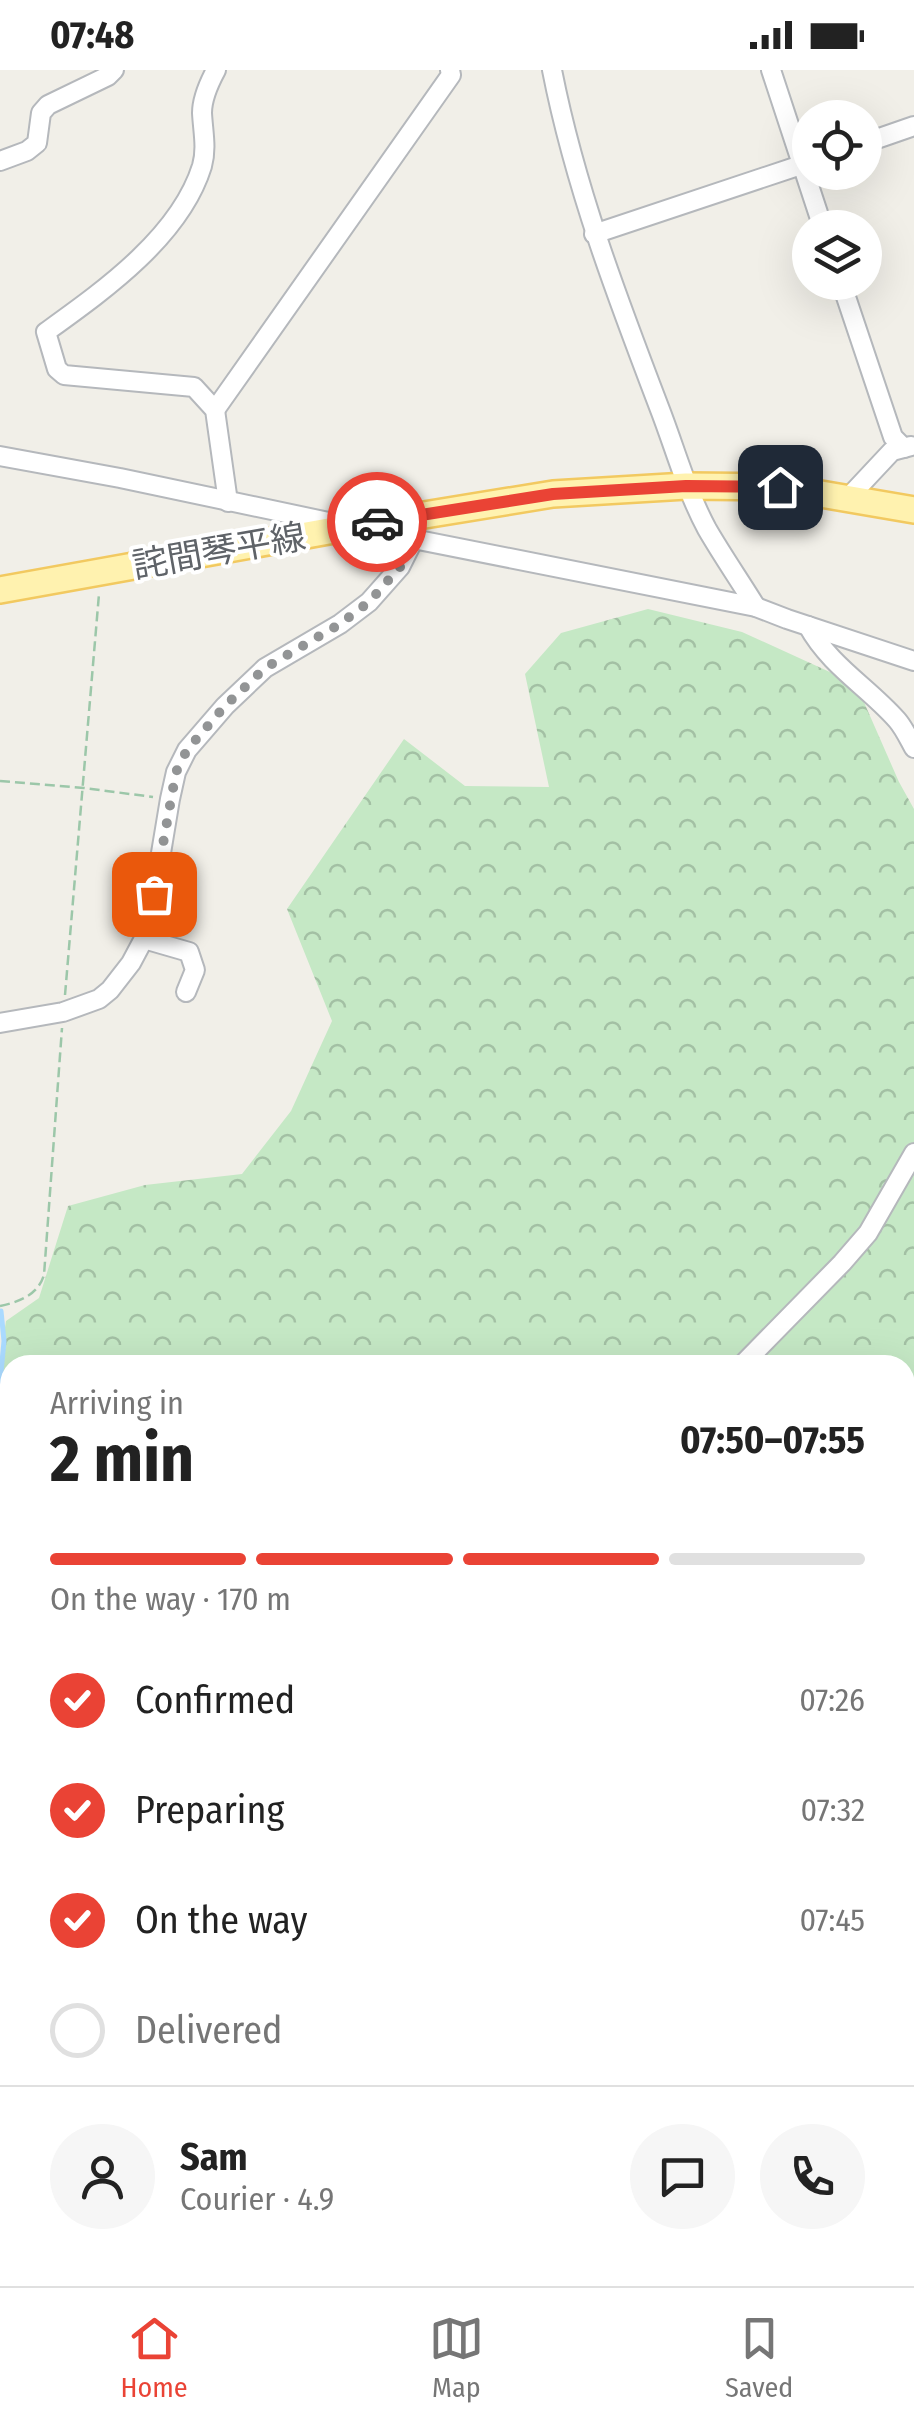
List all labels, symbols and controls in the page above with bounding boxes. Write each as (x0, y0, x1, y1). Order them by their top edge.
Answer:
text: 07:48 (50, 12, 134, 58)
map controls (792, 100, 882, 300)
button: locate (792, 100, 882, 190)
button: layers (792, 210, 882, 300)
pin (738, 445, 823, 530)
icon: home (753, 460, 808, 515)
courier (327, 472, 427, 572)
icon: car (350, 495, 405, 550)
street label: 詫間琴平線 (129, 515, 309, 587)
pin (112, 852, 197, 937)
icon: bag (127, 867, 182, 922)
text: Arriving in (50, 1384, 184, 1422)
text: 07:50–07:55 (680, 1417, 865, 1463)
text: 2 min (50, 1420, 194, 1498)
text: On the way · 170 m (50, 1580, 291, 1618)
icon: check (50, 1673, 105, 1728)
text: Confirmed (135, 1677, 295, 1723)
text: 07:26 (799, 1681, 865, 1719)
icon: check (50, 1783, 105, 1838)
text: Preparing (135, 1787, 284, 1833)
text: 07:32 (801, 1791, 865, 1829)
icon: check (50, 1893, 105, 1948)
text: On the way (135, 1897, 307, 1943)
text: 07:45 (799, 1901, 865, 1939)
text: Delivered (135, 2007, 282, 2053)
button: person (50, 2124, 155, 2229)
button: chat (630, 2124, 735, 2229)
button: phone (760, 2124, 865, 2229)
text: Sam (180, 2134, 248, 2180)
text: Courier · 4.9 (180, 2180, 334, 2218)
tab: Home (121, 2311, 188, 2404)
tab: Map (429, 2311, 484, 2404)
tab: Saved (725, 2311, 793, 2404)

